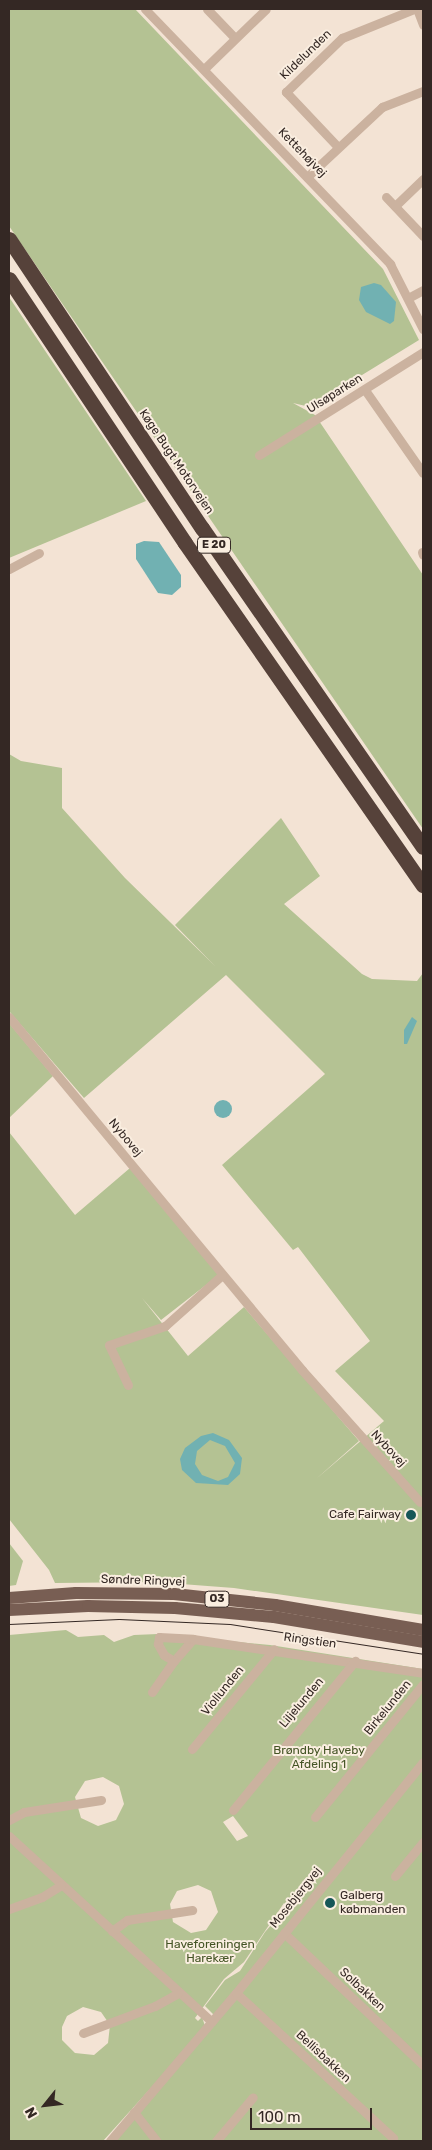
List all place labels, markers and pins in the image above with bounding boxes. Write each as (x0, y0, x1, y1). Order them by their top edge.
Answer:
place label: Cafe Fairway (329, 1508, 401, 1522)
marker: Cafe Fairway (405, 1509, 417, 1521)
place label: Galberg købmanden (340, 1889, 406, 1917)
marker: Galberg købmanden (324, 1897, 336, 1909)

